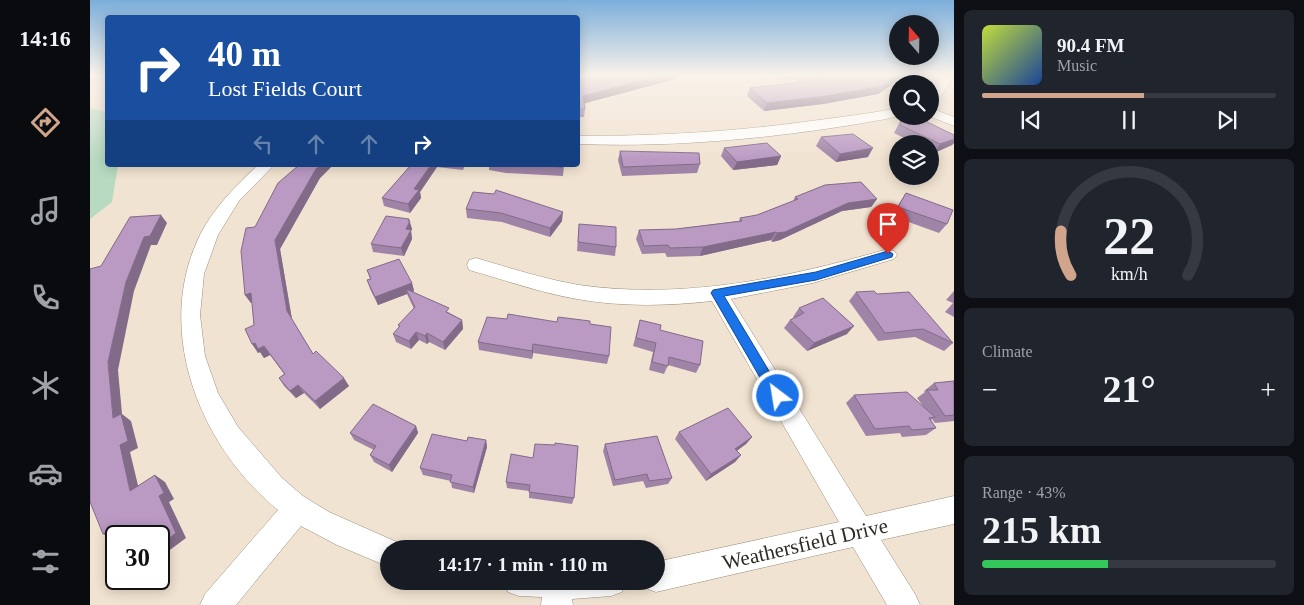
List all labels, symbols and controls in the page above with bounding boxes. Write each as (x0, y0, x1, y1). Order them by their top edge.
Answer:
north arrow (889, 15, 939, 65)
map controls (889, 15, 939, 185)
text: 14:16 (19, 26, 71, 51)
icon: right (125, 35, 190, 100)
text: 40 m (208, 35, 281, 74)
text: 90.4 FM (1057, 35, 1125, 56)
text: Music (1057, 57, 1097, 74)
button: search (889, 75, 939, 125)
text: Lost Fields Court (208, 76, 362, 101)
icon: directions (28, 105, 63, 140)
icon: previous (1017, 106, 1045, 134)
icon: pause (1115, 106, 1143, 134)
icon: next (1213, 106, 1241, 134)
icon: left (249, 130, 277, 158)
icon: ahead (302, 130, 330, 158)
icon: ahead (355, 130, 383, 158)
icon: right (408, 130, 436, 158)
button: layers (889, 135, 939, 185)
icon: music (28, 193, 63, 228)
pin (867, 203, 909, 254)
text: 22 (1103, 208, 1155, 265)
icon: arrive (874, 210, 902, 238)
text: km/h (1111, 264, 1147, 284)
icon: phone (28, 280, 63, 315)
text: Climate (982, 343, 1033, 360)
icon: climate (28, 368, 63, 403)
text: 21° (1102, 368, 1156, 410)
position arrow (751, 369, 803, 421)
text: − (982, 374, 998, 405)
text: + (1260, 374, 1276, 405)
icon: car (28, 456, 63, 491)
text: Range · 43% (982, 484, 1066, 501)
text: 215 km (982, 509, 1101, 551)
street label: Weathersfield Drive (720, 513, 890, 575)
speed limit sign: 30 (105, 525, 170, 590)
icon: filters (28, 544, 63, 579)
text: 14:17 · 1 min · 110 m (438, 554, 607, 575)

